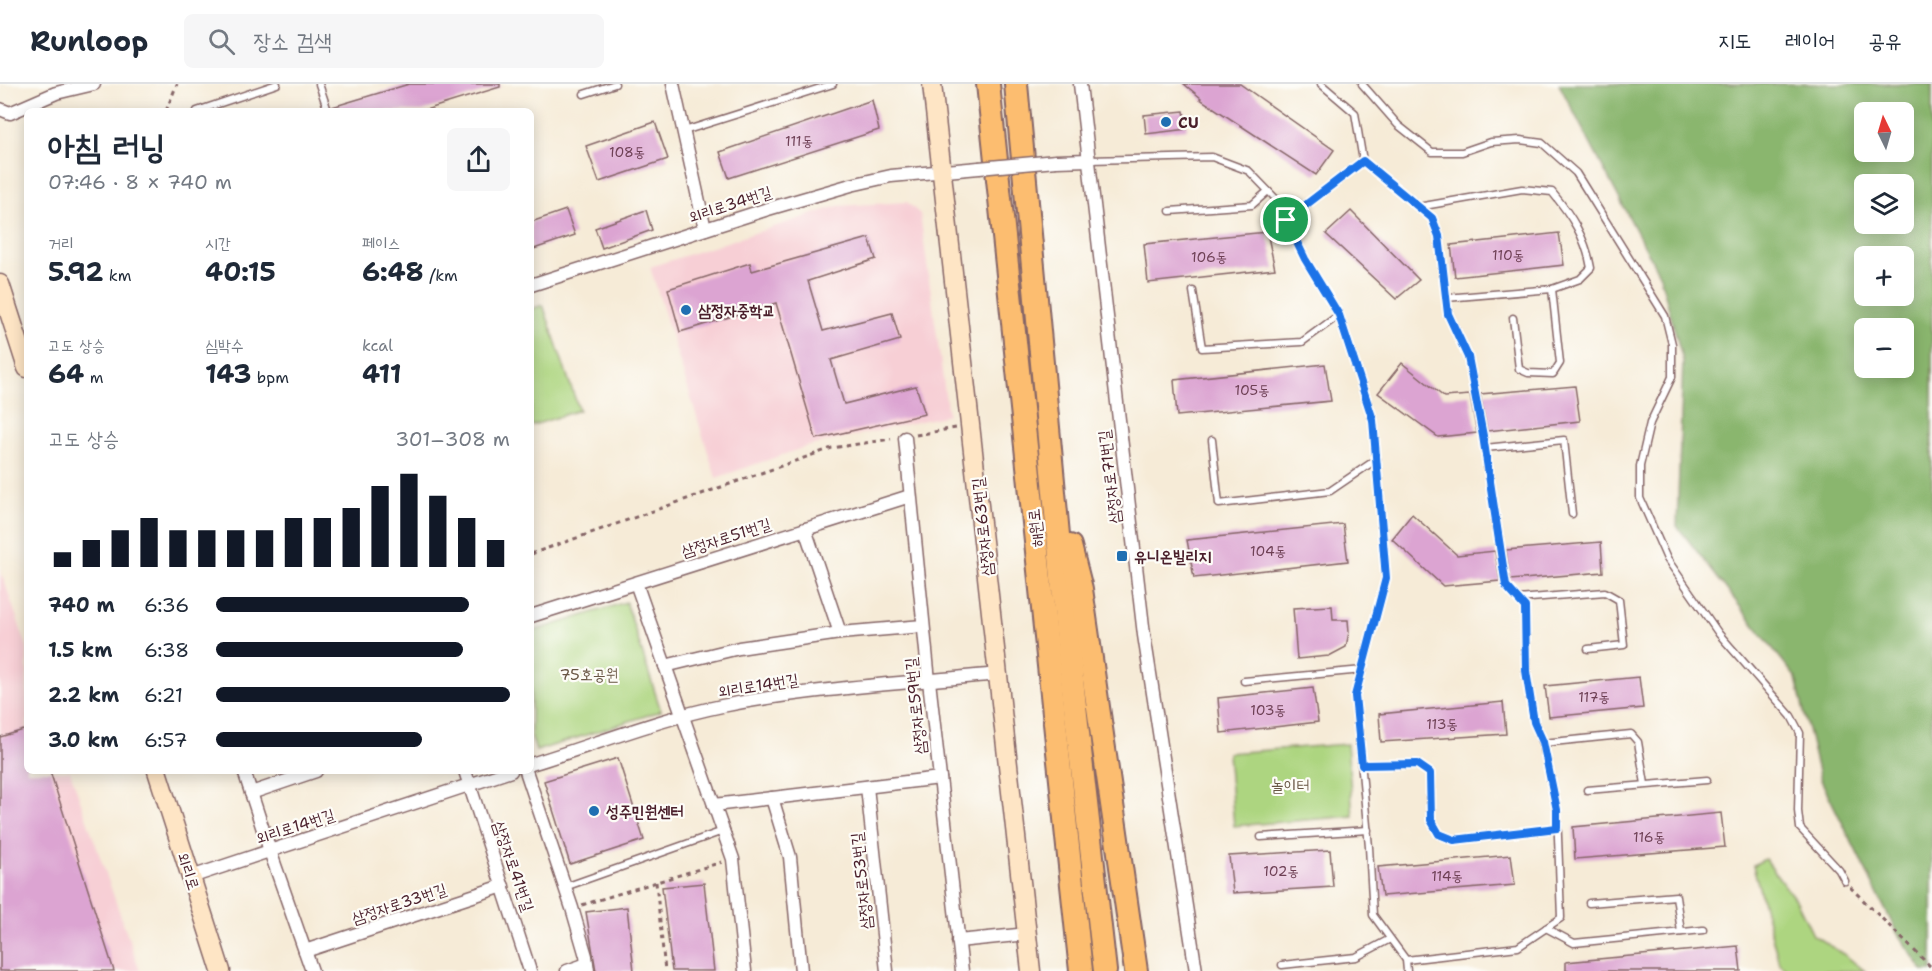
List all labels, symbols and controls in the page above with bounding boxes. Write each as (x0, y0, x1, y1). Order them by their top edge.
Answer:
search box (184, 14, 604, 68)
text: Runloop (30, 22, 148, 60)
icon: search (205, 25, 238, 58)
text: 장소 검색 (253, 27, 332, 56)
text: 지도 (1718, 27, 1752, 55)
text: 레이어 (1785, 27, 1835, 55)
text: 공유 (1868, 27, 1902, 55)
north arrow (1854, 102, 1914, 162)
map controls (1854, 102, 1914, 378)
place label: CU (1178, 112, 1199, 133)
marker: CU (1159, 115, 1173, 129)
text: 아침 러닝 (48, 124, 166, 169)
button: share (447, 128, 510, 191)
house number: 111동 (785, 132, 813, 150)
house number: 108동 (609, 143, 645, 161)
text: 07:46 · 8 × 740 m (48, 169, 232, 195)
button: layers (1854, 174, 1914, 234)
street label: 외리로34번길 (686, 181, 774, 228)
pin (1260, 194, 1311, 245)
icon: arrive (1269, 203, 1302, 236)
text: 거리 (48, 233, 74, 254)
text: 시간 (205, 233, 231, 254)
text: 페이스 (362, 233, 401, 254)
house number: 110동 (1492, 246, 1524, 264)
button: + (1854, 246, 1914, 306)
house number: 106동 (1191, 248, 1227, 266)
text: 5.92 (48, 254, 103, 289)
text: 40:15 (205, 254, 276, 289)
text: 6:48 (362, 254, 424, 289)
text: km (103, 265, 132, 286)
text: /km (424, 265, 458, 286)
place label: 삼정자중학교 (698, 300, 775, 321)
marker: 삼정자중학교 (679, 303, 693, 317)
button: − (1854, 318, 1914, 378)
text: 고도 상승 (48, 335, 105, 356)
text: 심박수 (205, 335, 244, 356)
text: kcal (362, 335, 393, 356)
text: 64 (48, 356, 84, 391)
text: 143 (205, 356, 251, 391)
text: 411 (362, 356, 402, 391)
text: m (84, 367, 104, 388)
text: bpm (251, 367, 289, 388)
house number: 105동 (1235, 381, 1269, 399)
text: 고도 상승 (48, 426, 119, 452)
text: 301–308 m (395, 426, 510, 452)
street label: 삼정자로71번길 (1093, 429, 1126, 525)
street label: 삼정자로63번길 (967, 477, 998, 577)
street label: 해원로 (1023, 508, 1048, 548)
street label: 삼정자로51번길 (679, 513, 774, 562)
house number: 104동 (1250, 542, 1286, 560)
place label: 유니온빌리지 (1134, 546, 1211, 567)
marker: 유니온빌리지 (1115, 549, 1129, 563)
text: 740 m (48, 592, 115, 618)
text: 6:36 (144, 592, 189, 618)
text: 1.5 km (48, 637, 112, 663)
text: 6:38 (144, 637, 189, 663)
street label: 삼정자로59번길 (900, 656, 931, 756)
park label: 75호공원 (559, 664, 619, 685)
street label: 외리로14번길 (716, 669, 800, 702)
text: 2.2 km (48, 682, 119, 708)
text: 6:21 (144, 682, 183, 708)
house number: 117동 (1578, 688, 1610, 706)
house number: 103동 (1250, 701, 1286, 719)
house number: 113동 (1426, 715, 1458, 733)
text: 3.0 km (48, 727, 119, 753)
text: 6:57 (144, 727, 188, 753)
park label: 놀이터 (1271, 775, 1309, 796)
place label: 성주민원센터 (606, 801, 683, 822)
street label: 외리로14번길 (253, 804, 337, 849)
marker: 성주민원센터 (587, 804, 601, 818)
street label: 삼정자로41번길 (488, 818, 539, 914)
house number: 116동 (1633, 828, 1665, 846)
street label: 삼정자로53번길 (846, 831, 877, 931)
street label: 외리로 (173, 850, 204, 893)
house number: 102동 (1263, 862, 1299, 880)
house number: 114동 (1431, 867, 1463, 885)
street label: 삼정자로33번길 (349, 878, 449, 929)

